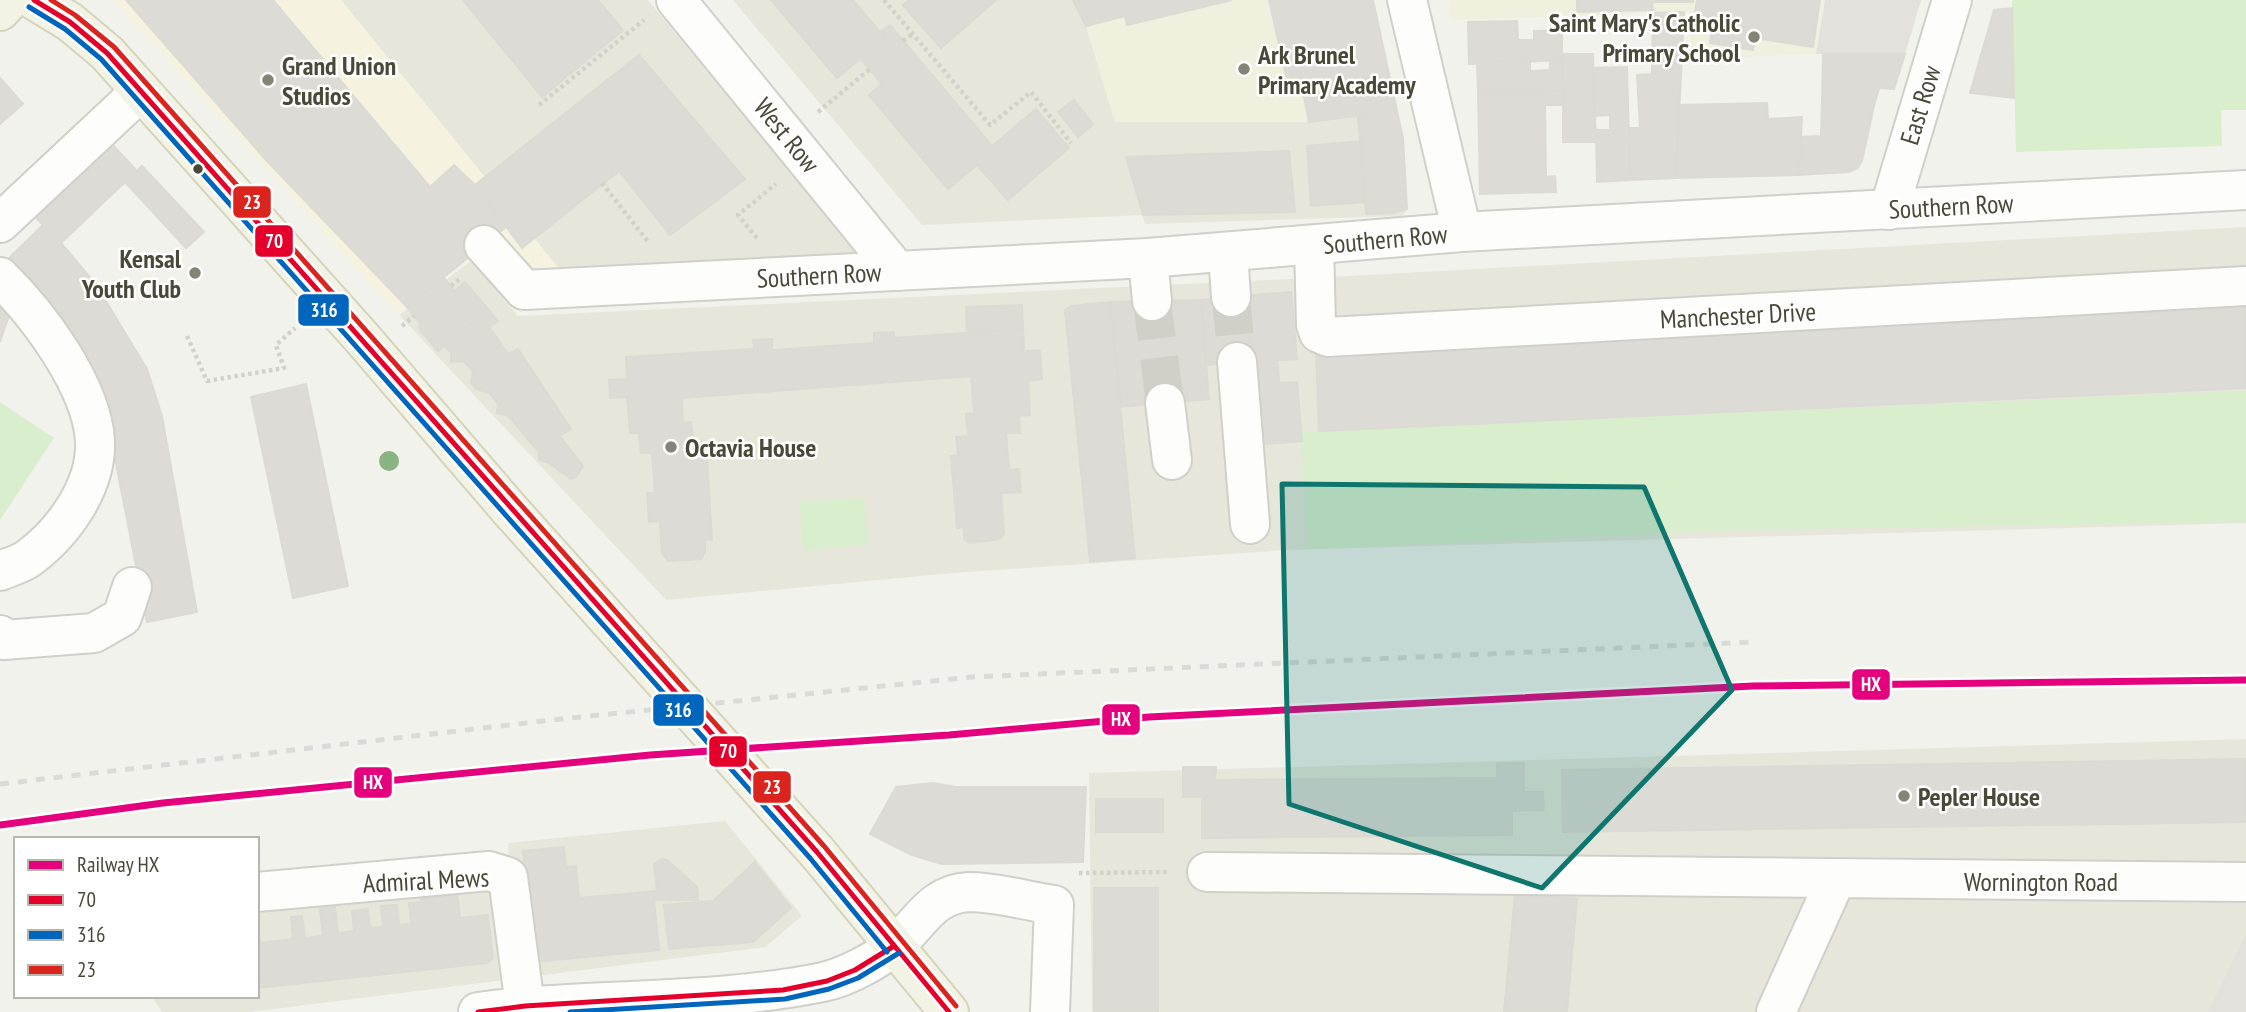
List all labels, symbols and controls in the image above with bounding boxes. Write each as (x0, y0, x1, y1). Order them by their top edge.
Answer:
place label: Saint Mary's Catholic Primary School (1549, 6, 1741, 69)
marker: Saint Mary's Catholic Primary School (1746, 29, 1762, 45)
place label: Ark Brunel Primary Academy (1257, 38, 1416, 101)
place label: Grand Union Studios (282, 49, 396, 112)
marker: Ark Brunel Primary Academy (1236, 61, 1252, 77)
street label: East Row (1892, 61, 1948, 148)
marker: Grand Union Studios (260, 72, 276, 88)
street label: West Row (747, 91, 827, 180)
unlabelled marker (191, 162, 205, 176)
line badge: 23 (232, 185, 272, 219)
street label: Southern Row (1888, 186, 2015, 226)
text: 23 (243, 190, 261, 214)
street label: Southern Row (1321, 217, 1449, 261)
line badge: 70 (254, 224, 294, 258)
text: 70 (265, 229, 283, 253)
place label: Kensal Youth Club (81, 242, 182, 305)
street label: Southern Row (756, 255, 883, 295)
marker: Kensal Youth Club (187, 265, 203, 281)
line badge: 316 (297, 293, 350, 327)
street label: Manchester Drive (1659, 294, 1817, 336)
text: 316 (310, 298, 338, 322)
place label: Octavia House (685, 431, 816, 464)
marker: Octavia House (663, 439, 679, 455)
line badge: HX (1851, 668, 1891, 701)
text: HX (1861, 672, 1881, 696)
line badge: 316 (652, 693, 705, 727)
text: 316 (664, 698, 692, 722)
line badge: HX (1101, 703, 1141, 736)
text: HX (1111, 707, 1131, 731)
line badge: 70 (708, 735, 748, 768)
text: 70 (719, 739, 737, 763)
line badge: HX (353, 766, 393, 799)
text: HX (363, 770, 383, 794)
line badge: 23 (752, 770, 792, 804)
text: 23 (763, 775, 781, 799)
place label: Pepler House (1918, 780, 2040, 813)
marker: Pepler House (1896, 788, 1912, 804)
legend (14, 837, 259, 998)
text: Railway HX (77, 851, 160, 878)
street label: Admiral Mews (362, 860, 490, 900)
street label: Wornington Road (1964, 865, 2118, 898)
text: 70 (77, 886, 96, 913)
text: 316 (77, 921, 105, 948)
text: 23 (77, 956, 96, 983)

